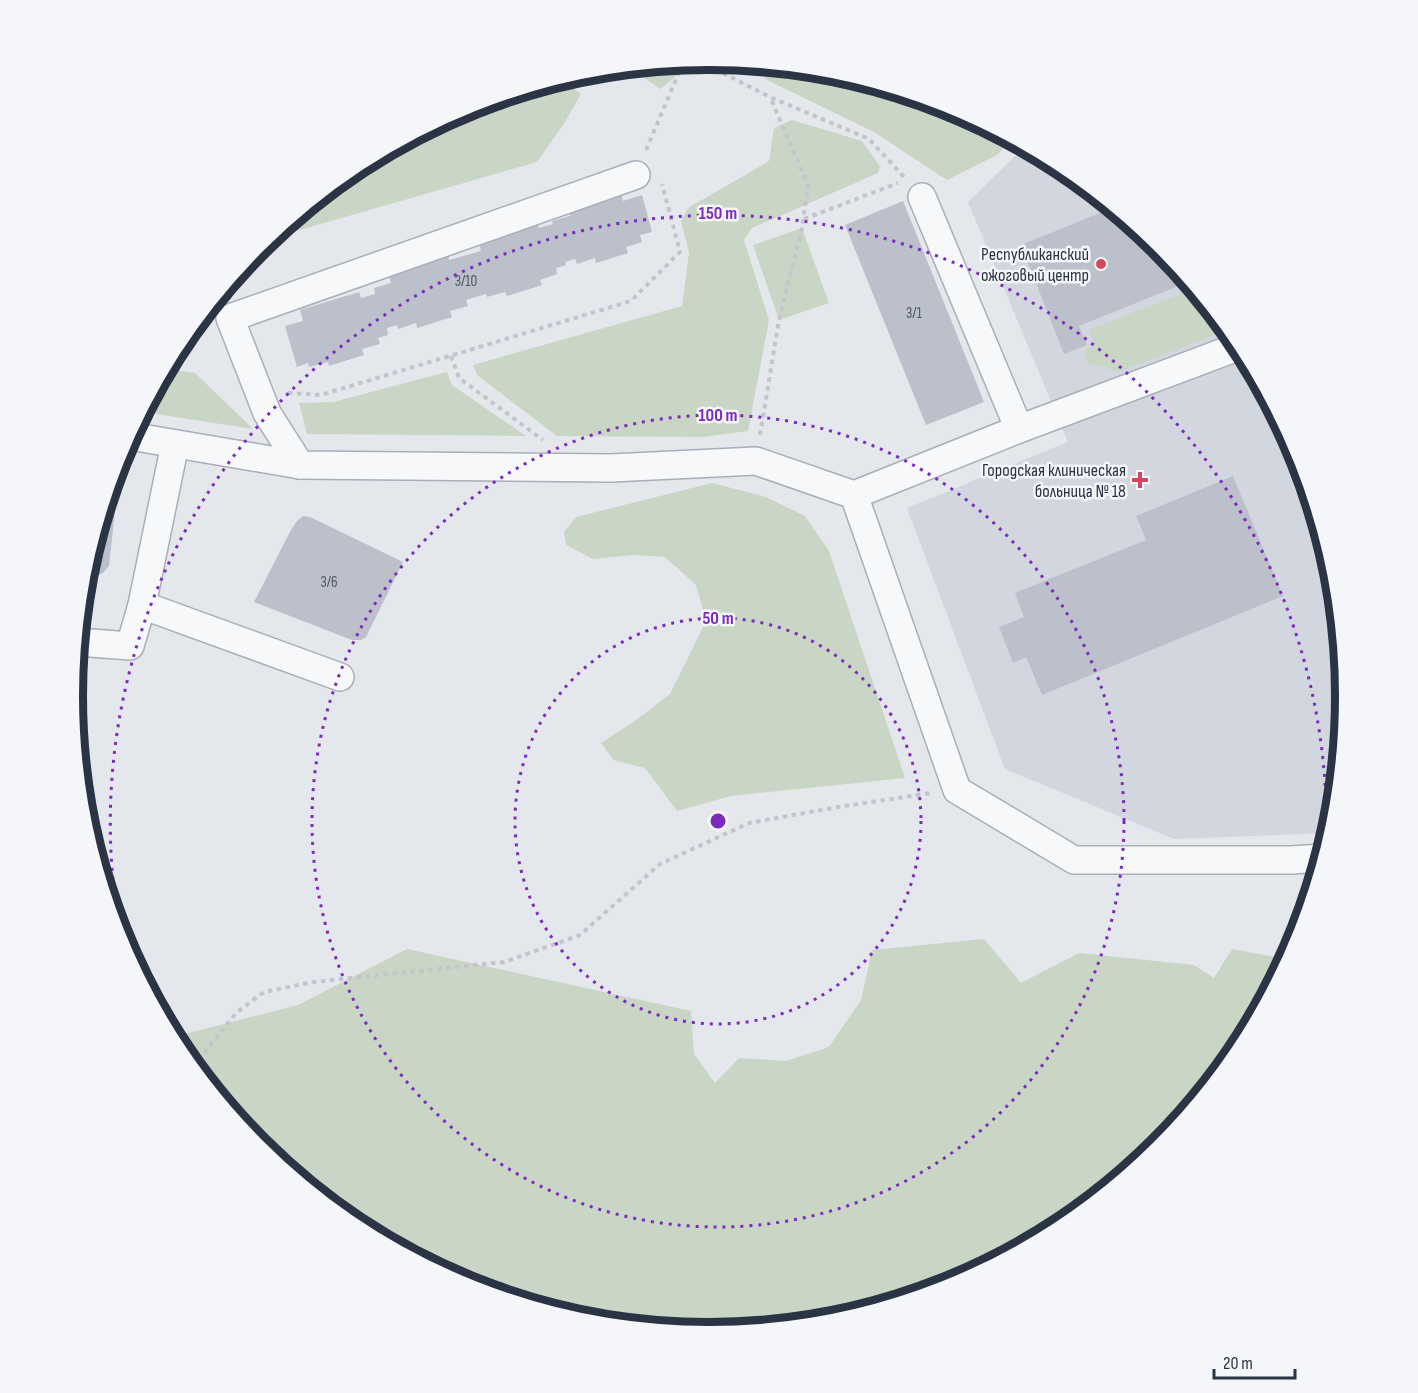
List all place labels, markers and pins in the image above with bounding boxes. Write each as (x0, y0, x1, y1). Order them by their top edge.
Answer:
place label: Республиканский ожоговый центр (981, 244, 1089, 286)
marker: Республиканский ожоговый центр (1094, 257, 1108, 271)
place label: Городская клиническая больница № 18 (982, 460, 1126, 502)
marker: Городская клиническая больница № 18 (1131, 471, 1149, 489)
centre of rings (708, 811, 728, 831)

